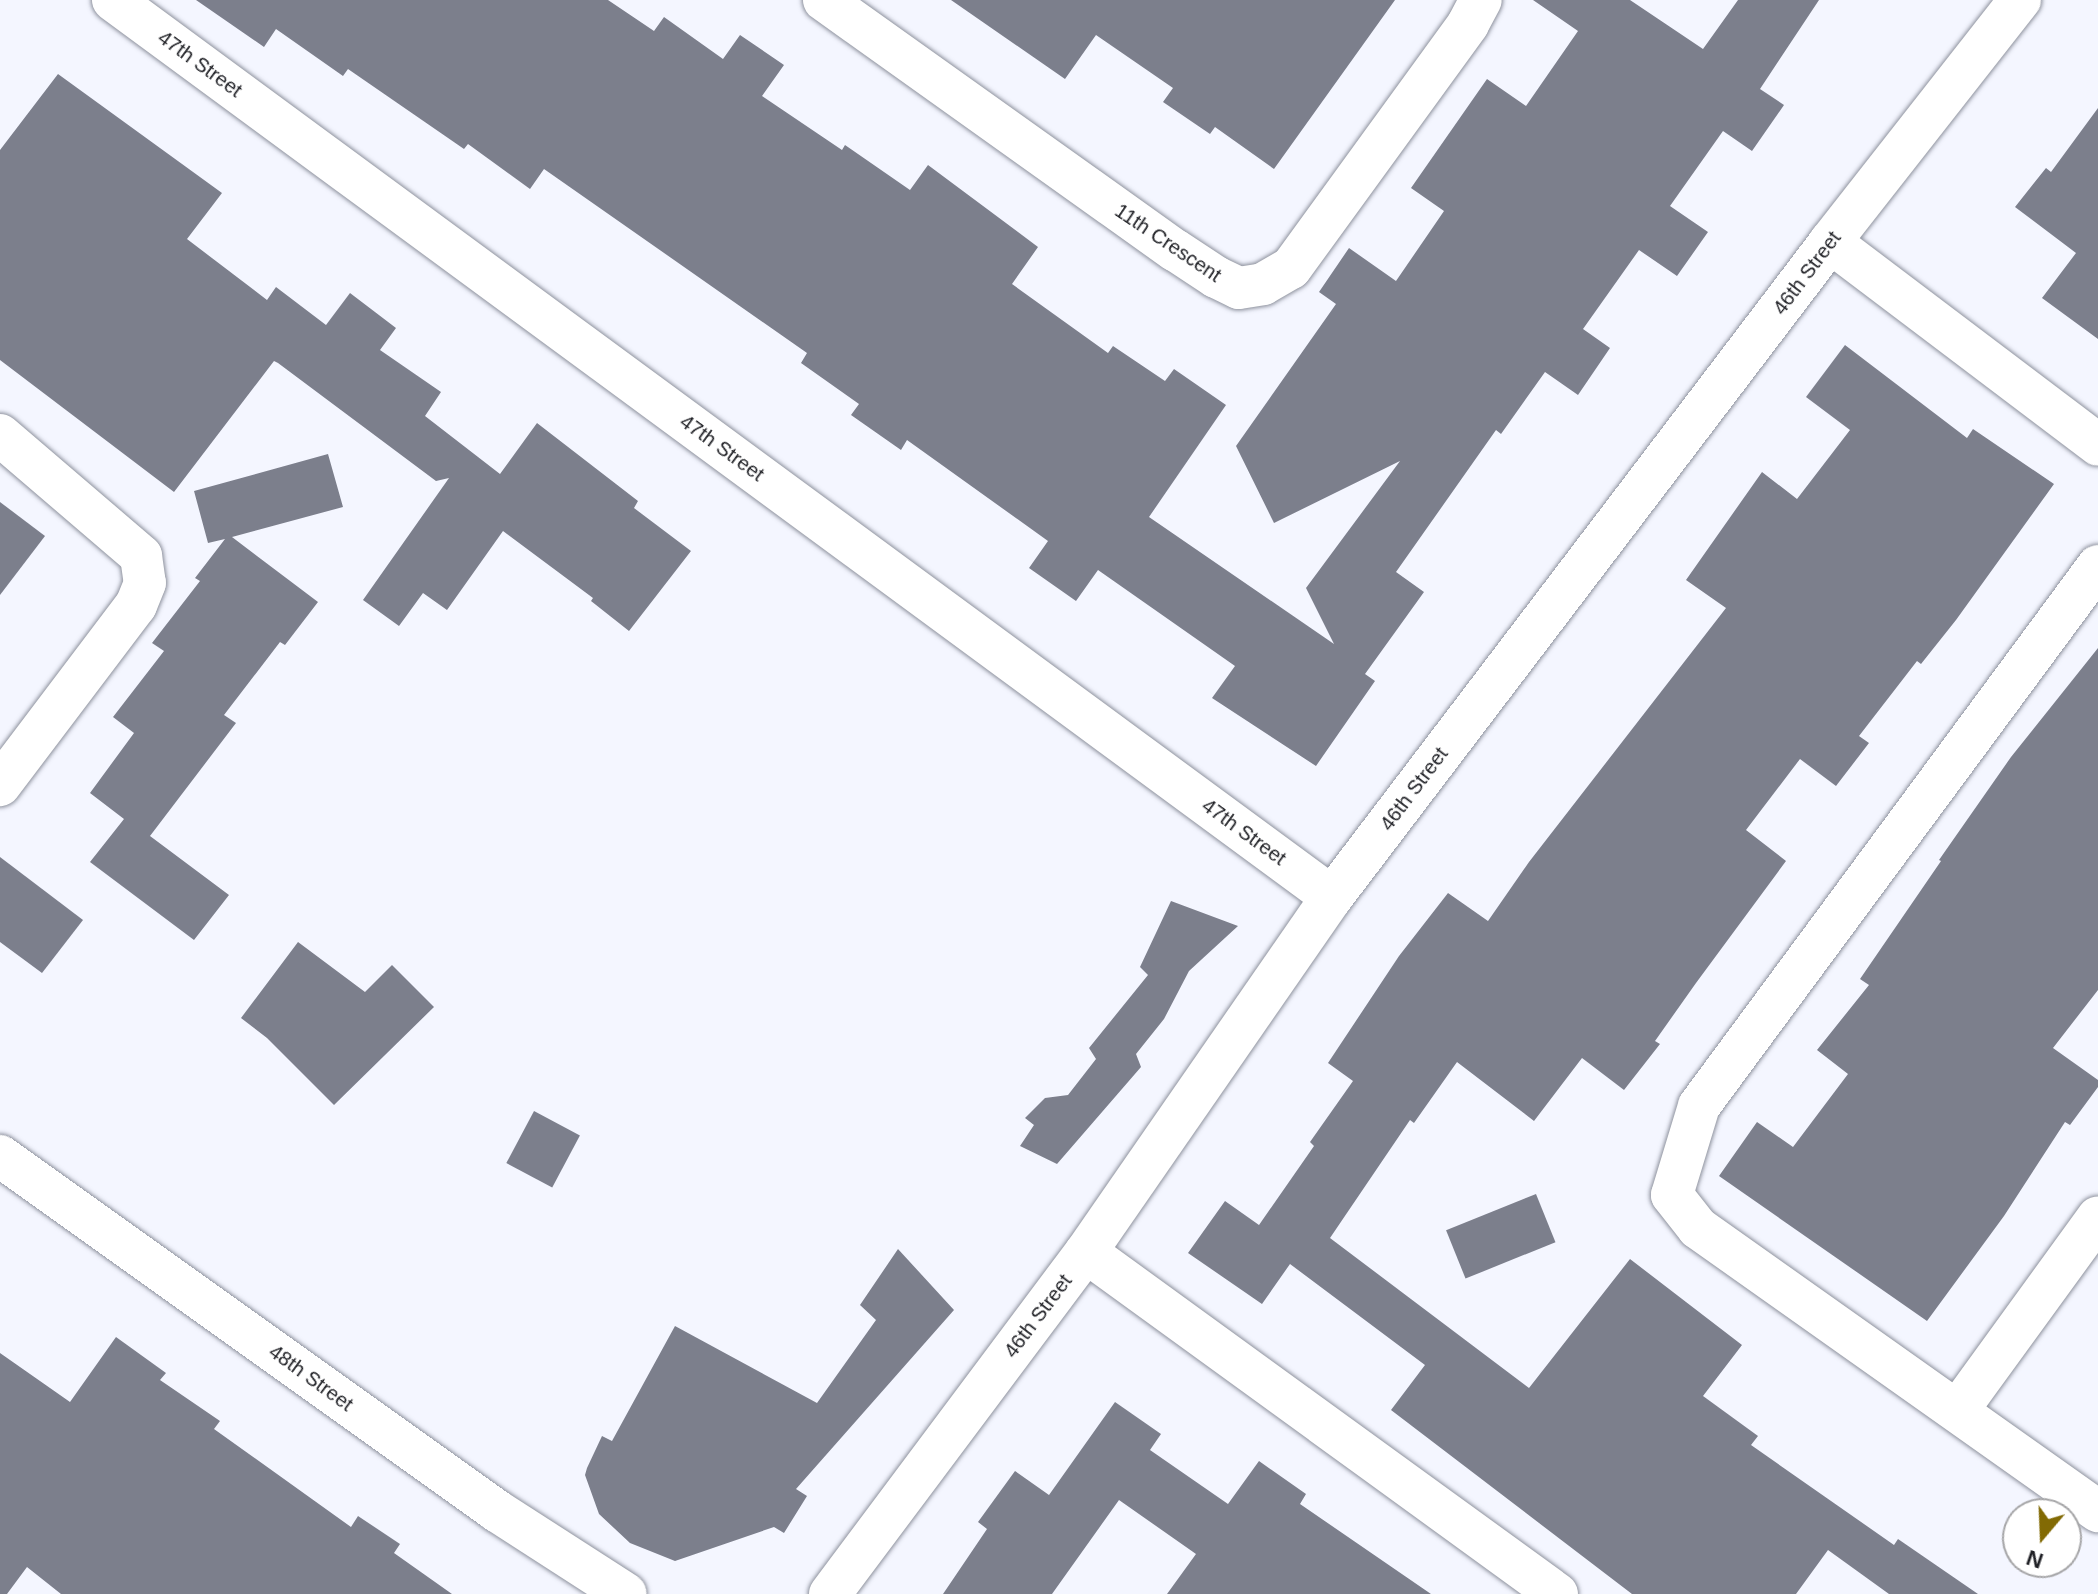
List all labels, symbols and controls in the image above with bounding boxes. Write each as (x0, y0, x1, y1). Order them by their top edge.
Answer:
street label: 47th Street (153, 26, 247, 102)
street label: 11th Crescent (1110, 199, 1226, 287)
street label: 46th Street (1768, 227, 1846, 319)
street label: 47th Street (675, 410, 769, 486)
street label: 46th Street (1375, 743, 1453, 835)
street label: 47th Street (1197, 794, 1291, 870)
street label: 46th Street (999, 1270, 1077, 1362)
street label: 48th Street (264, 1340, 358, 1416)
north arrow (2002, 1498, 2082, 1578)
text: N (2023, 1545, 2046, 1574)

